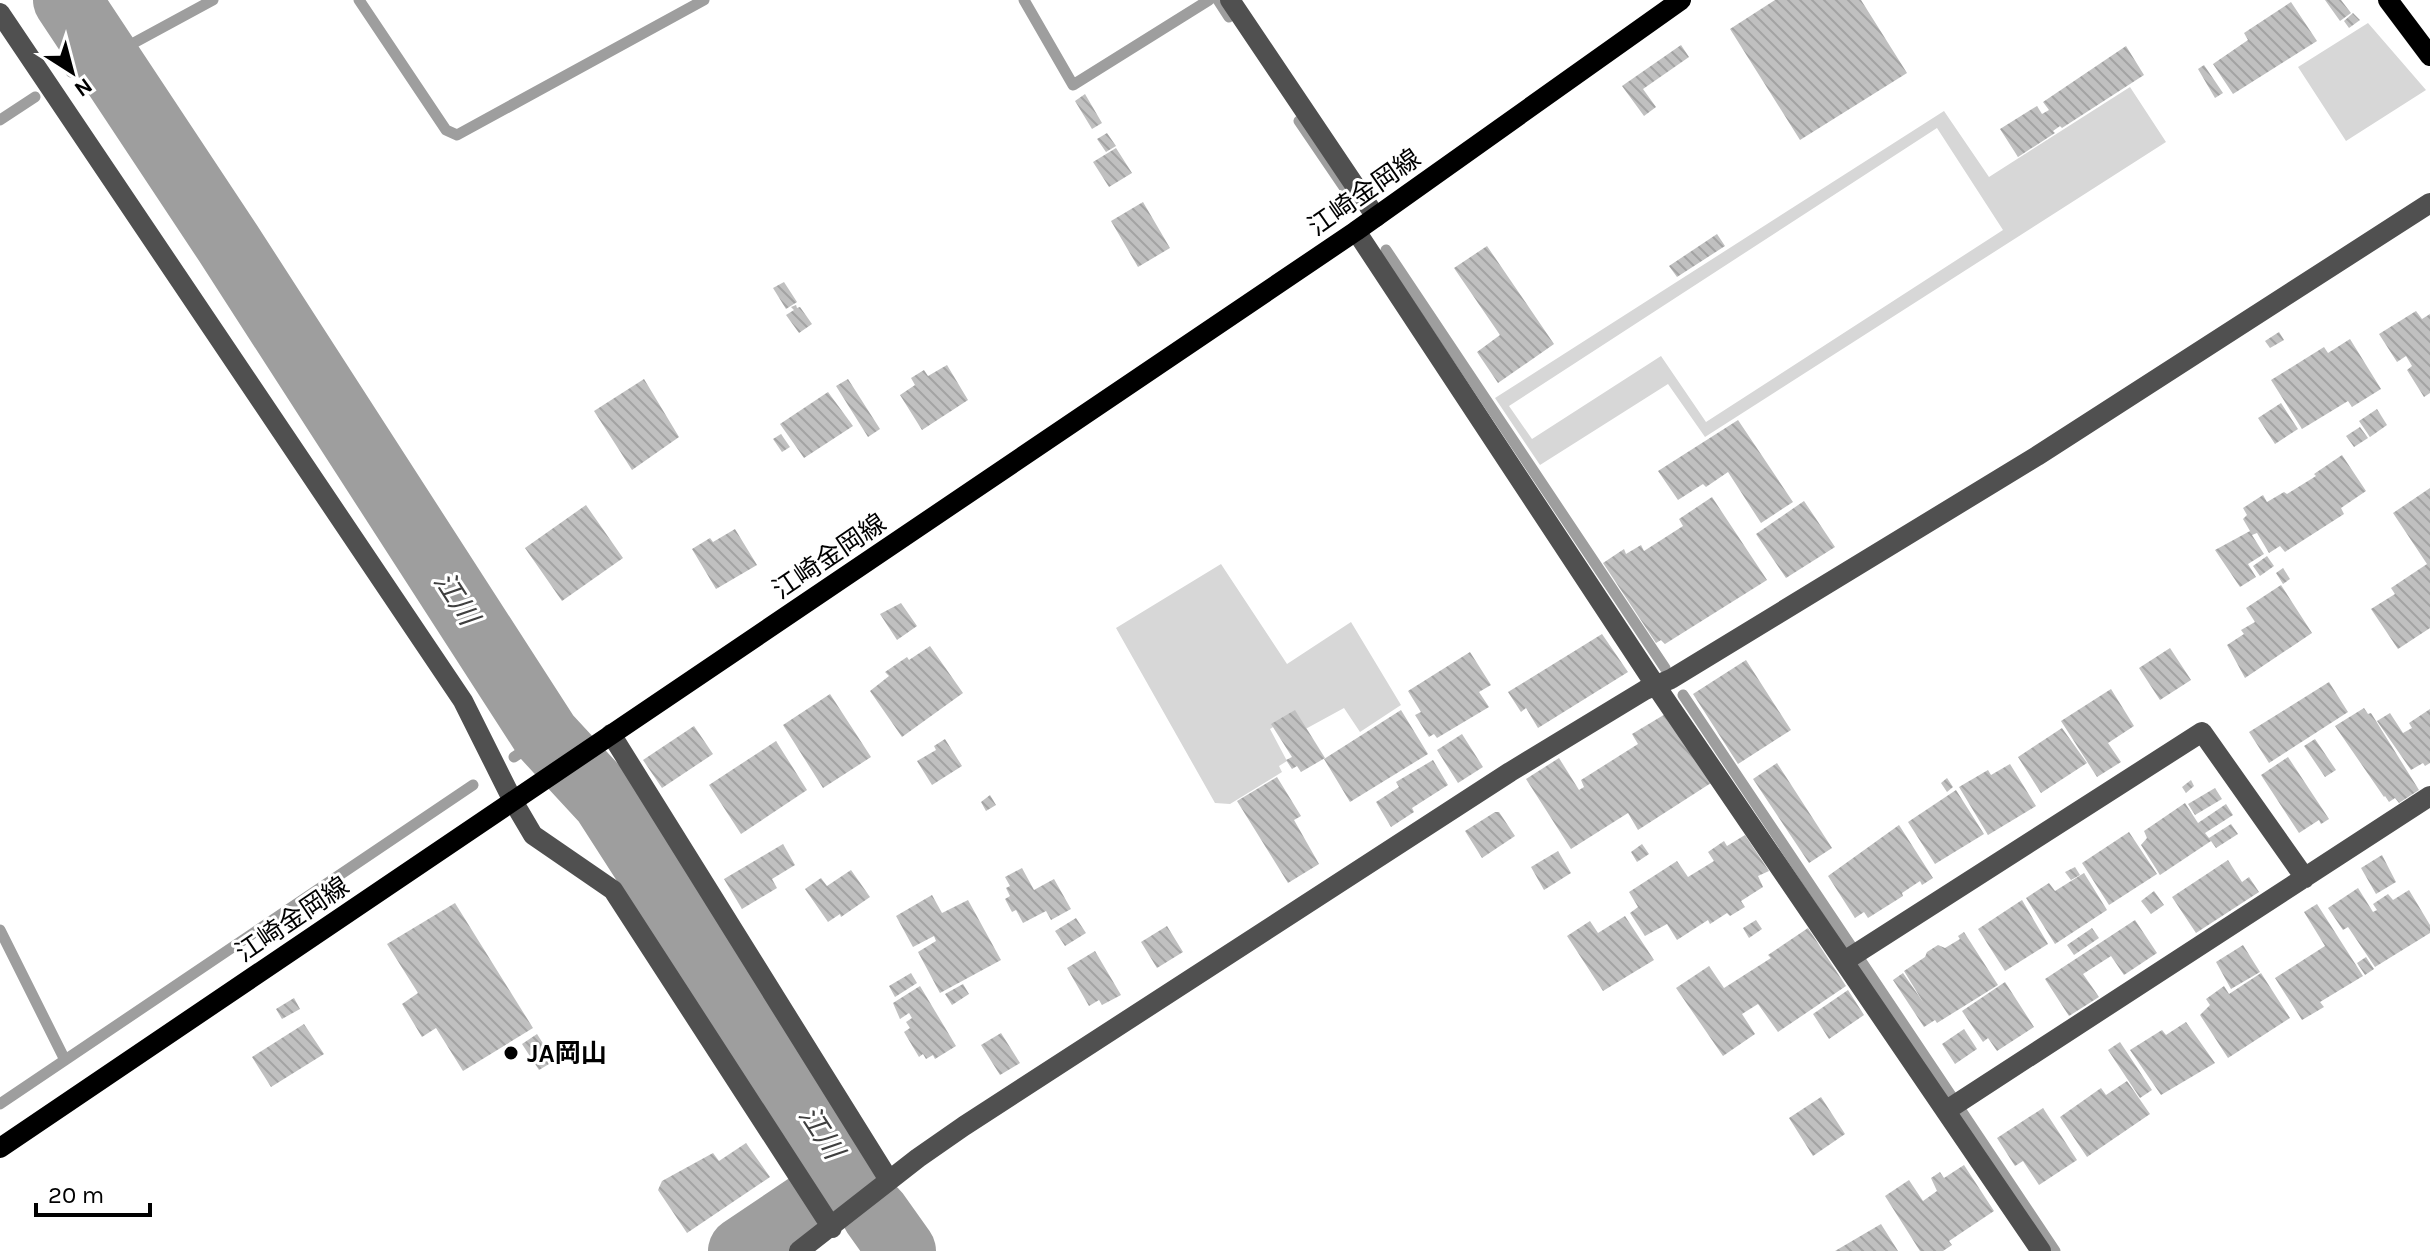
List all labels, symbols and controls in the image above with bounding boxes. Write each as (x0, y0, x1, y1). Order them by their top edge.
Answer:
north arrow (32, 32, 112, 112)
text: N (69, 72, 97, 103)
street label: 江崎金岡線 (1302, 142, 1426, 242)
street label: 江崎金岡線 (767, 507, 892, 606)
water label: 江川 (427, 566, 487, 633)
street label: 江崎金岡線 (230, 870, 355, 969)
place label: JA岡山 (527, 1038, 607, 1069)
marker: JA岡山 (502, 1044, 520, 1062)
water label: 江川 (792, 1100, 852, 1167)
scale bar (36, 1167, 150, 1217)
text: 20 m (48, 1181, 104, 1209)

